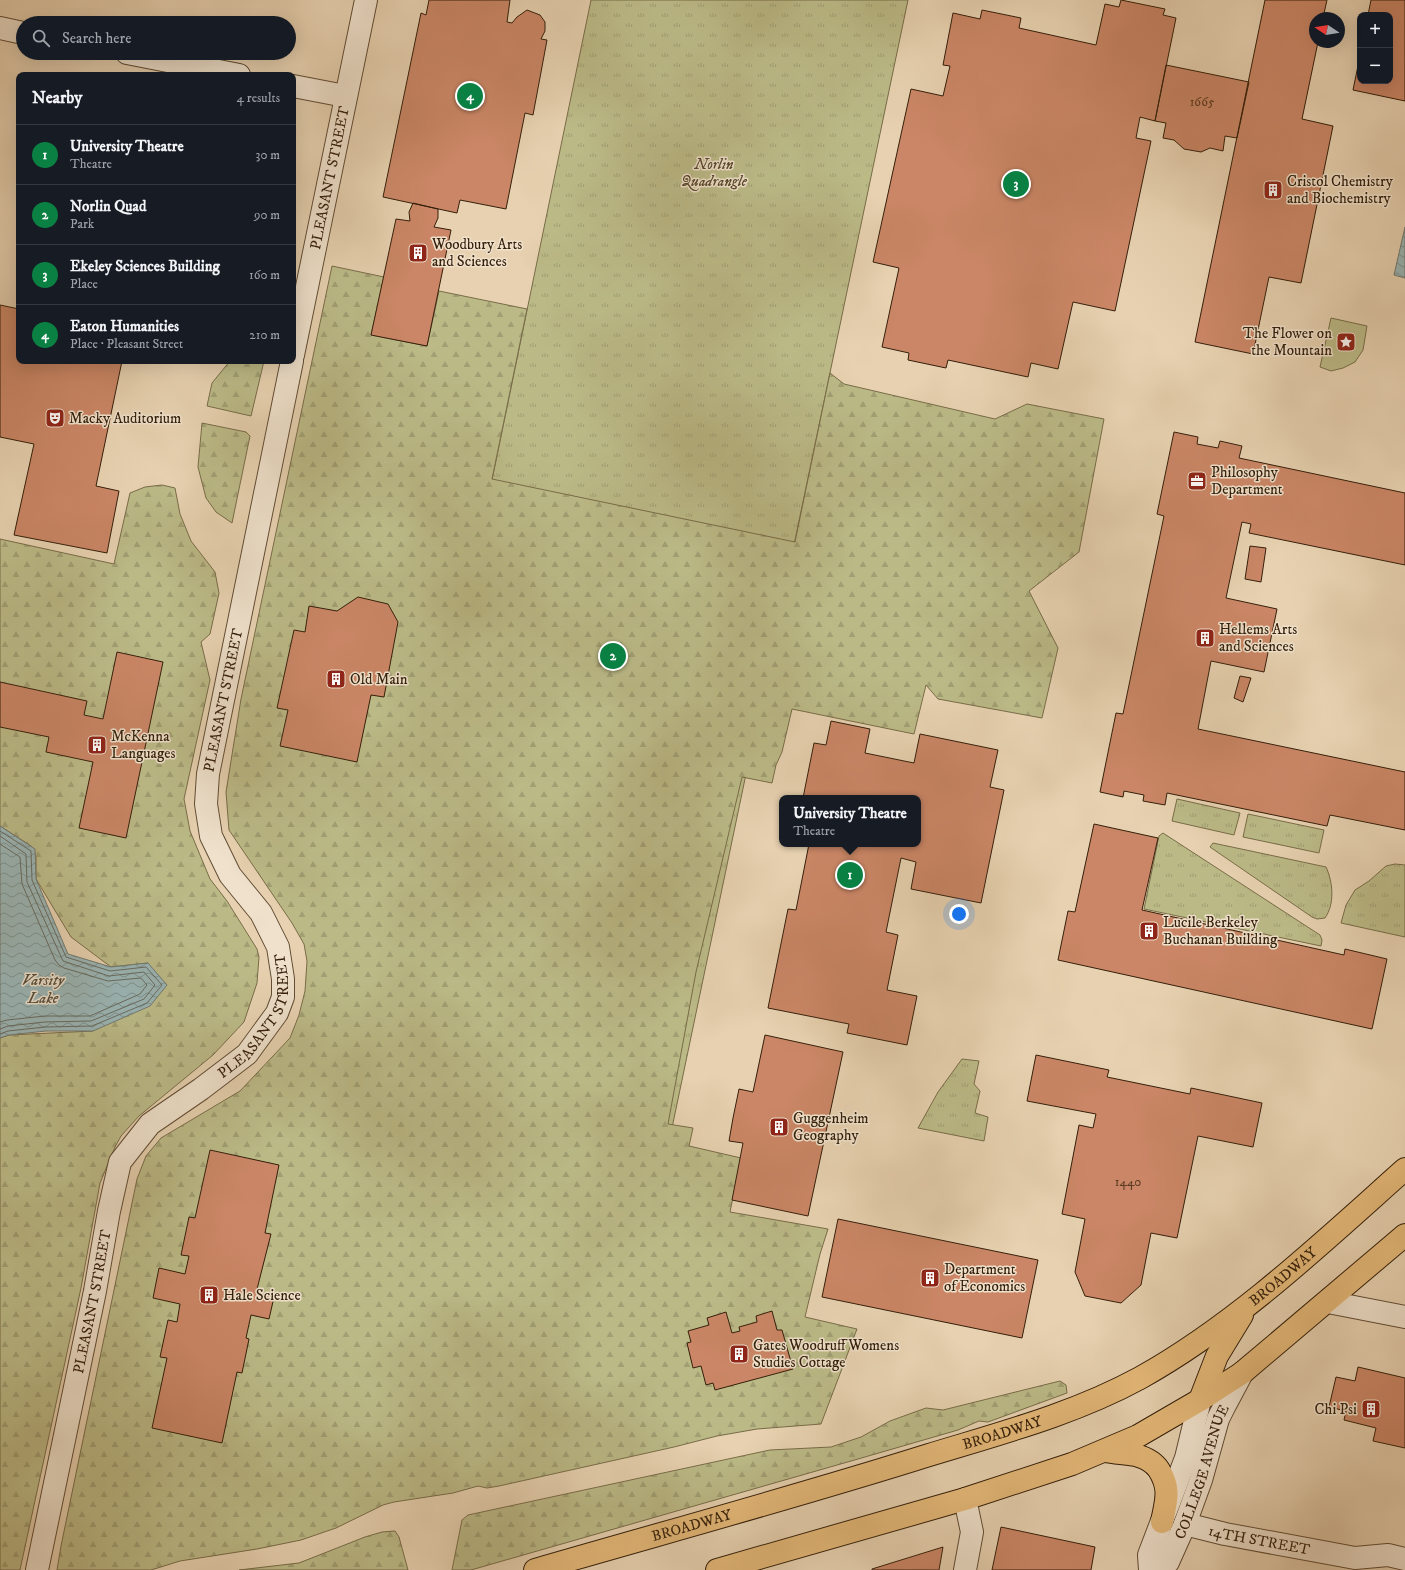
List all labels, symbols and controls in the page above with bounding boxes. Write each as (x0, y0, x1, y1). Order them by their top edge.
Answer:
north arrow (1309, 12, 1345, 48)
map controls (1357, 12, 1393, 84)
button: + (1357, 12, 1393, 48)
search box (16, 16, 296, 60)
icon: search (30, 27, 52, 49)
text: Search here (62, 29, 131, 48)
button: − (1357, 48, 1393, 84)
pin: 4 (457, 81, 483, 111)
text: Nearby (32, 87, 82, 109)
text: 4 results (237, 90, 280, 106)
house number: 1665 (1190, 94, 1215, 110)
street label: PLEASANT STREET (306, 104, 354, 251)
text: University Theatre (70, 137, 184, 156)
text: 1 (43, 147, 47, 163)
text: 30 m (256, 147, 280, 163)
park label: Norlin Quadrangle (681, 155, 748, 191)
text: Theatre (70, 156, 112, 172)
pin: 3 (1003, 169, 1029, 199)
place label: Cristol Chemistry and Biochemistry (1287, 172, 1394, 208)
building icon: Cristol Chemistry and Biochemistry (1262, 179, 1284, 201)
text: Norlin Quad (70, 197, 146, 216)
text: 2 (42, 207, 48, 223)
text: 90 m (254, 207, 280, 223)
text: Park (70, 216, 94, 232)
place label: Woodbury Arts and Sciences (431, 235, 522, 271)
building icon: Woodbury Arts and Sciences (407, 242, 429, 264)
text: Ekeley Sciences Building (70, 257, 220, 276)
text: 3 (43, 267, 47, 283)
text: 160 m (249, 267, 280, 283)
text: Place (70, 276, 98, 292)
text: Eaton Humanities (70, 317, 179, 336)
place label: The Flower on the Mountain (1243, 324, 1332, 360)
text: 4 (41, 327, 49, 343)
text: 210 m (249, 327, 280, 343)
place icon: The Flower on the Mountain (1335, 331, 1357, 353)
text: Place · Pleasant Street (70, 336, 183, 352)
theatre icon: Macky Auditorium (44, 407, 66, 429)
place label: Macky Auditorium (69, 409, 181, 428)
place label: Philosophy Department (1211, 463, 1283, 499)
office icon: Philosophy Department (1186, 470, 1208, 492)
place label: Hellems Arts and Sciences (1219, 620, 1297, 656)
street label: PLEASANT STREET (200, 626, 247, 774)
building icon: Hellems Arts and Sciences (1194, 627, 1216, 649)
pin: 2 (600, 641, 626, 671)
building icon: Old Main (325, 668, 347, 690)
place label: Old Main (350, 670, 408, 689)
place label: McKenna Languages (111, 727, 175, 763)
building icon: McKenna Languages (86, 734, 108, 756)
popup (779, 795, 921, 847)
text: University Theatre (793, 804, 907, 823)
text: Theatre (793, 823, 835, 839)
pin: 1 (837, 860, 863, 890)
your location (949, 904, 969, 924)
place label: Lucile Berkeley Buchanan Building (1163, 913, 1278, 949)
building icon: Lucile Berkeley Buchanan Building (1138, 920, 1160, 942)
street label: PLEASANT STREET (214, 952, 293, 1083)
water label: Varsity Lake (22, 970, 66, 1008)
place label: Guggenheim Geography (793, 1109, 869, 1145)
building icon: Guggenheim Geography (768, 1116, 790, 1138)
house number: 1440 (1115, 1174, 1141, 1190)
street label: PLEASANT STREET (69, 1228, 116, 1375)
street label: BROADWAY (1245, 1243, 1321, 1310)
place label: Department of Economics (944, 1260, 1025, 1296)
building icon: Department of Economics (919, 1267, 941, 1289)
building icon: Hale Science (198, 1284, 220, 1306)
place label: Hale Science (223, 1286, 301, 1305)
place label: Gates Woodruff Womens Studies Cottage (753, 1336, 899, 1372)
building icon: Gates Woodruff Womens Studies Cottage (728, 1343, 750, 1365)
building icon: Chi Psi (1360, 1398, 1382, 1420)
place label: Chi Psi (1315, 1400, 1357, 1419)
street label: COLLEGE AVENUE (1170, 1401, 1234, 1542)
street label: BROADWAY (960, 1411, 1045, 1454)
street label: BROADWAY (650, 1505, 735, 1546)
street label: 14TH STREET (1206, 1521, 1312, 1560)

